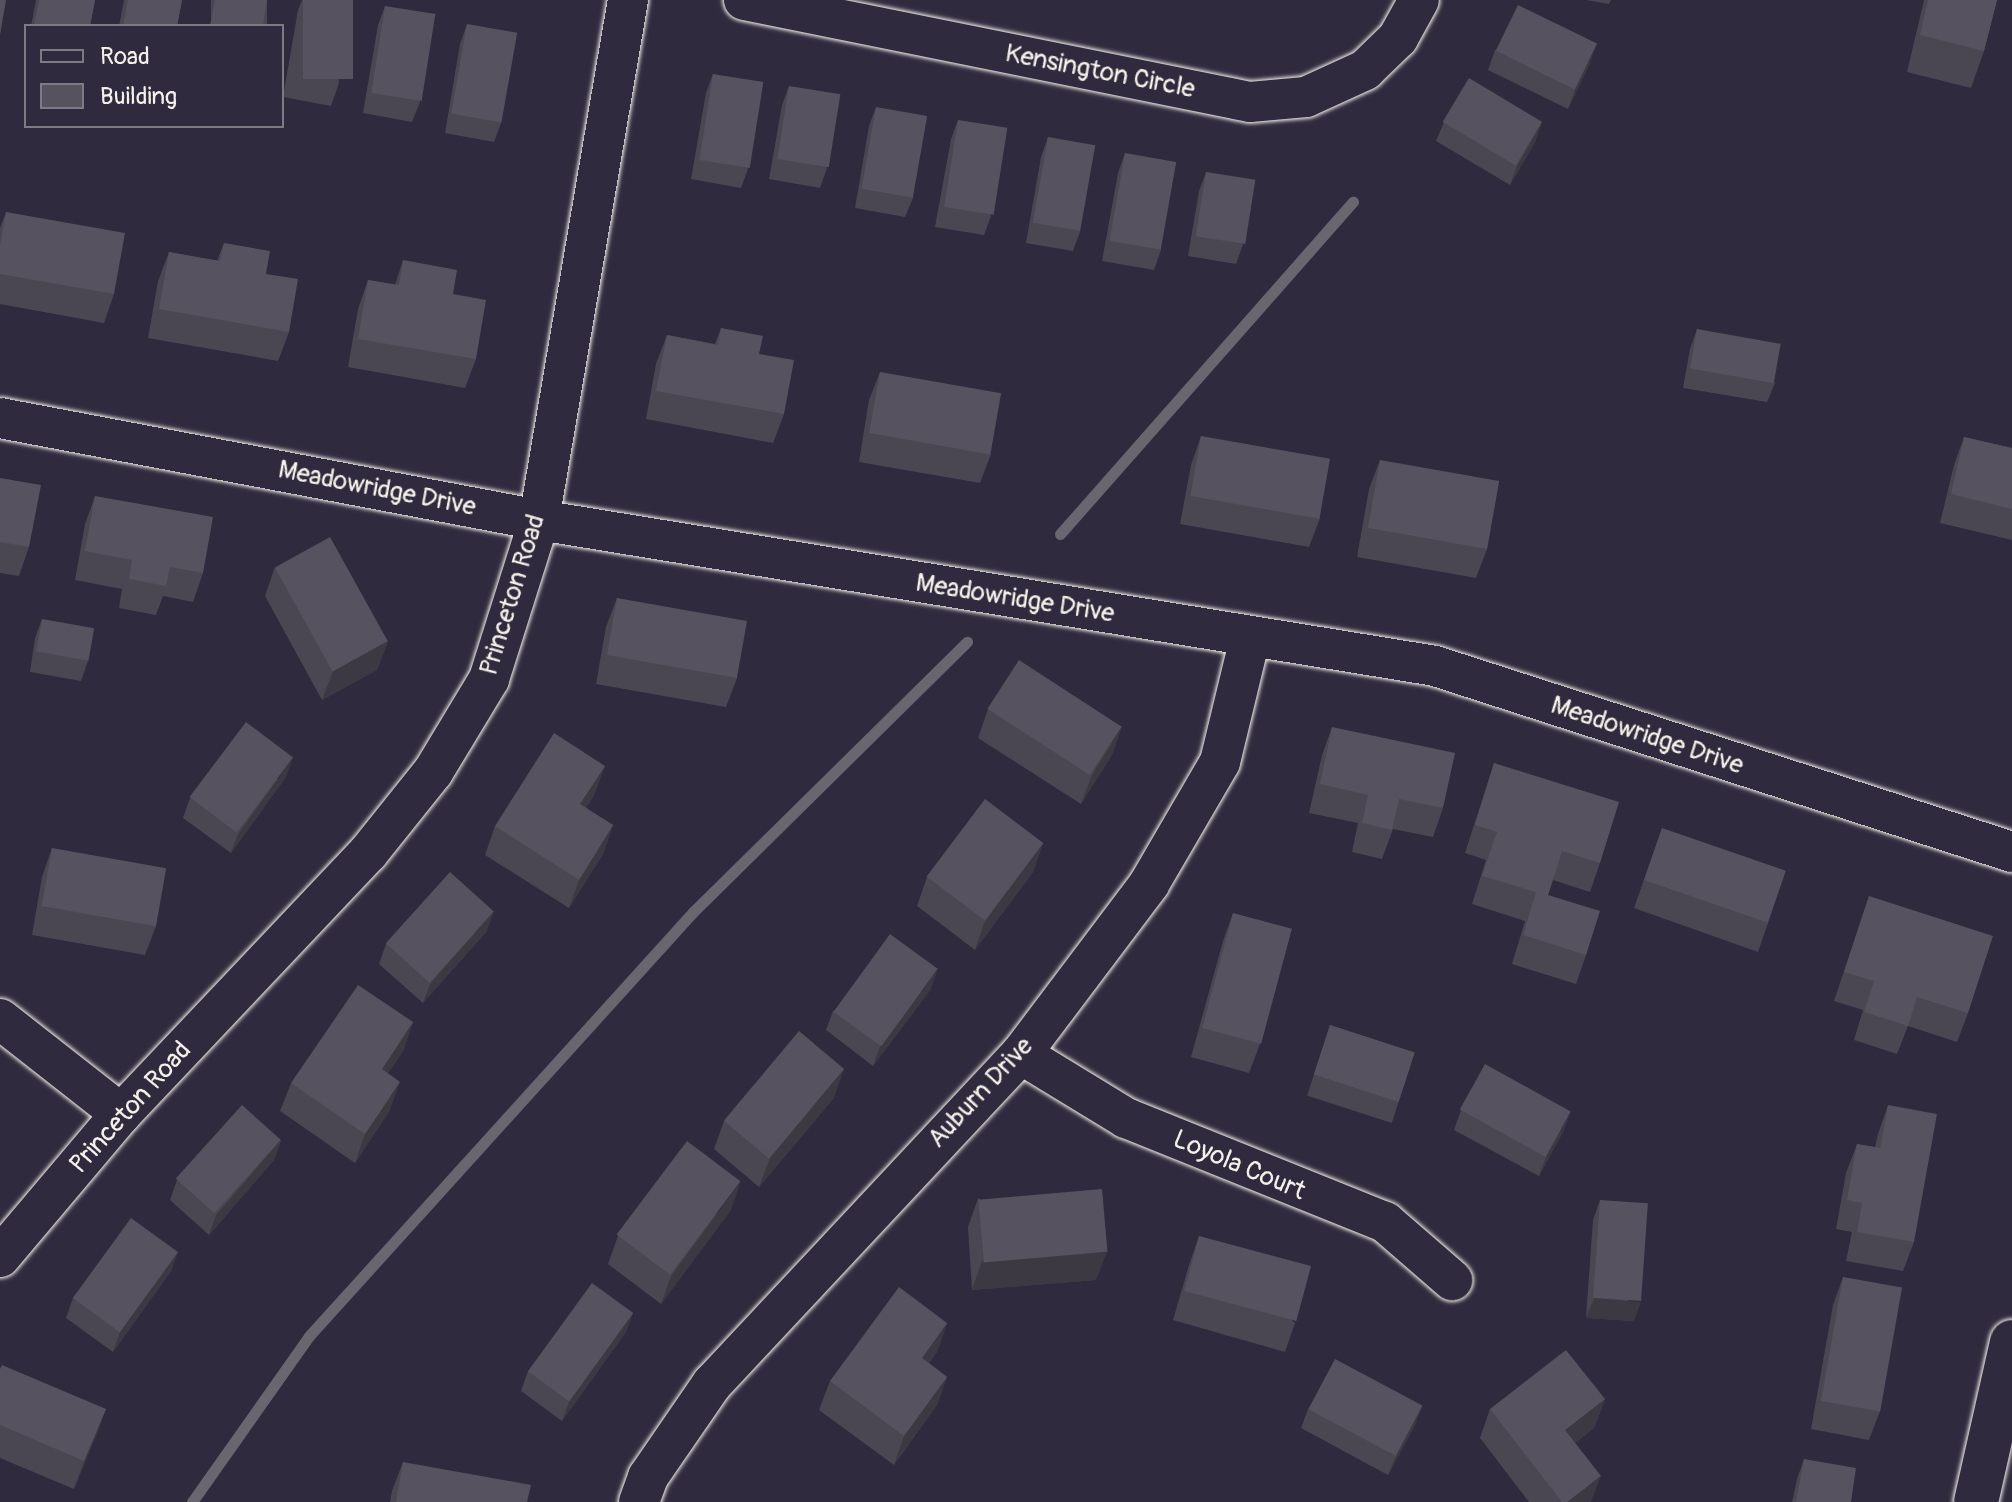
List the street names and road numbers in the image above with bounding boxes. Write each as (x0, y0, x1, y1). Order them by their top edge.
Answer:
street label: Kensington Circle (1002, 38, 1198, 106)
street label: Meadowridge Drive (276, 455, 478, 523)
street label: Princeton Road (474, 511, 552, 679)
street label: Meadowridge Drive (913, 568, 1117, 630)
street label: Meadowridge Drive (1547, 690, 1747, 782)
street label: Auburn Drive (922, 1031, 1040, 1155)
street label: Princeton Road (64, 1036, 198, 1180)
street label: Loyola Court (1168, 1124, 1310, 1208)

